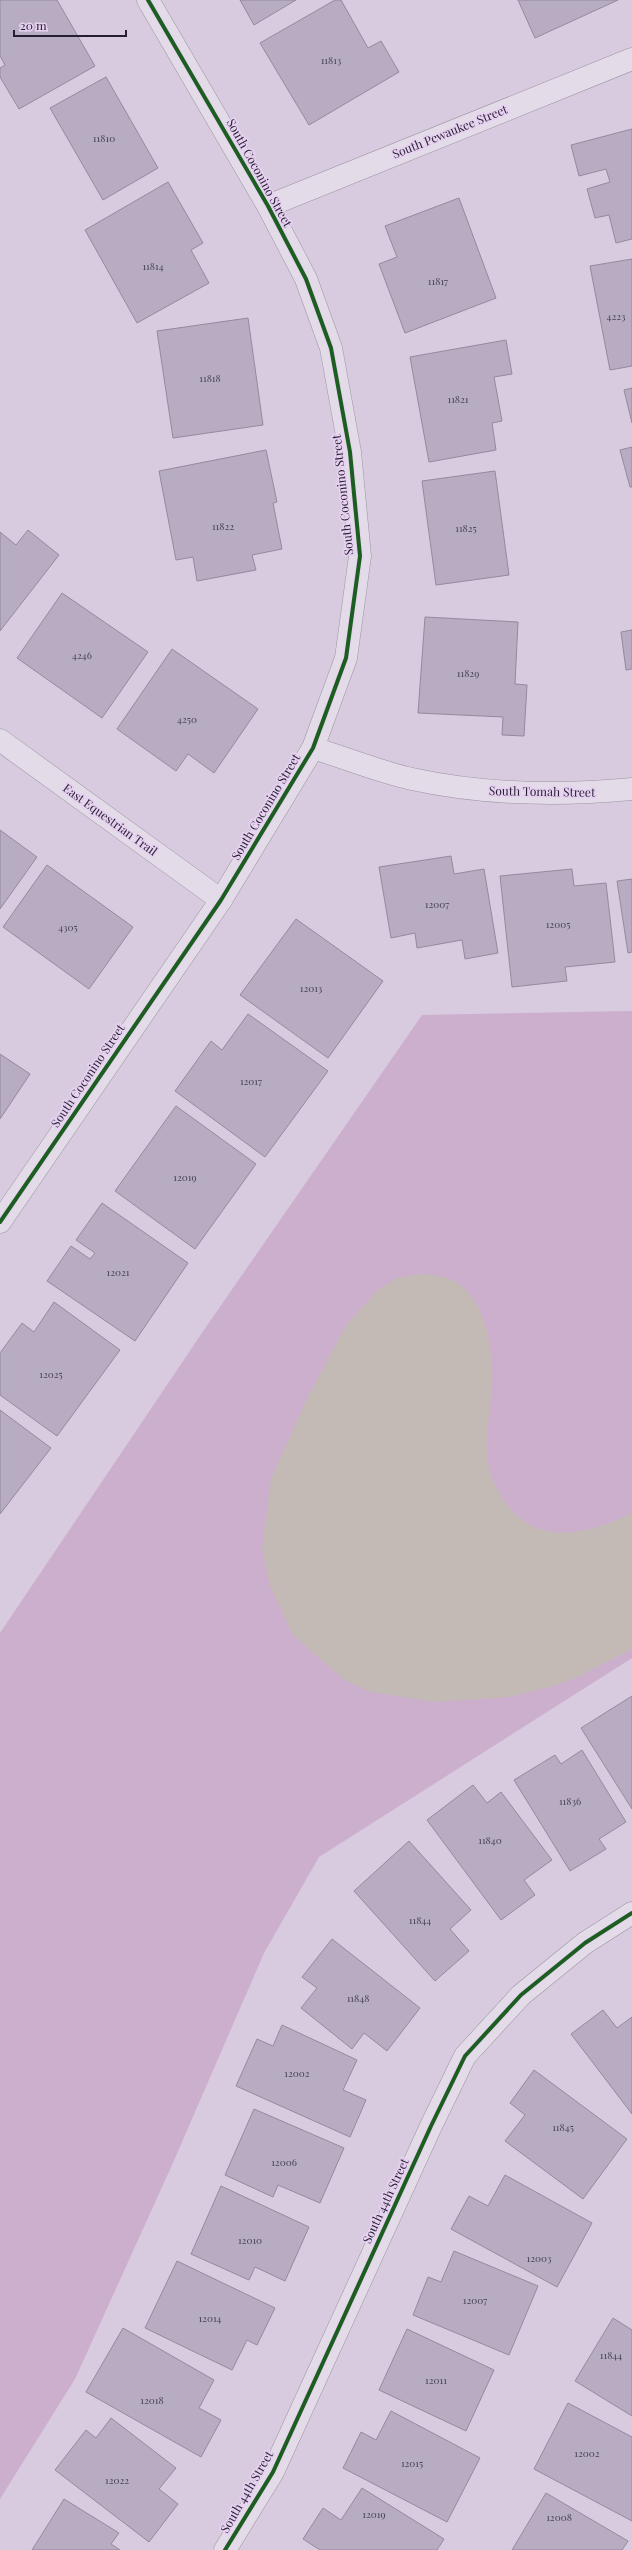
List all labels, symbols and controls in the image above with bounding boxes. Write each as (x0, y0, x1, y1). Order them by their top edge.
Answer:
scale bar (14, 12, 126, 38)
text: 20 m (20, 17, 47, 33)
house number: 11813 (321, 53, 342, 67)
street label: South Pewaukee Street (390, 100, 510, 162)
street label: South Coconino Street (223, 116, 297, 230)
house number: 11810 (93, 131, 115, 145)
house number: 11814 (142, 259, 164, 273)
house number: 11817 (428, 274, 448, 288)
house number: 4223 (606, 309, 626, 323)
house number: 11818 (199, 371, 221, 385)
house number: 11821 (447, 392, 469, 406)
street label: South Coconino Street (328, 433, 356, 556)
house number: 11822 (212, 519, 234, 533)
house number: 11825 (455, 521, 477, 535)
house number: 4246 (72, 648, 92, 662)
house number: 11829 (457, 666, 479, 680)
house number: 4250 (177, 712, 197, 726)
street label: South Coconino Street (227, 750, 304, 863)
street label: East Equestrian Trail (60, 780, 161, 859)
street label: South Tomah Street (489, 782, 596, 800)
house number: 12007 (425, 897, 449, 911)
house number: 12005 (546, 917, 570, 931)
house number: 4305 (58, 920, 78, 934)
house number: 12013 (300, 981, 323, 995)
street label: South Coconino Street (47, 1020, 128, 1130)
house number: 12017 (240, 1074, 262, 1088)
house number: 12019 (173, 1170, 197, 1184)
house number: 12021 (107, 1265, 130, 1279)
house number: 12025 (39, 1367, 63, 1381)
house number: 11836 (559, 1794, 581, 1808)
house number: 11840 (478, 1833, 502, 1847)
house number: 11844 (409, 1913, 431, 1927)
house number: 11848 (347, 1991, 369, 2005)
house number: 12002 (284, 2066, 310, 2080)
house number: 11845 (552, 2120, 574, 2134)
house number: 12006 (271, 2155, 297, 2169)
street label: South 44th Street (358, 2155, 412, 2246)
house number: 12010 (238, 2233, 262, 2247)
house number: 12003 (527, 2251, 552, 2265)
house number: 12007 (463, 2293, 487, 2307)
house number: 12014 (198, 2311, 222, 2325)
house number: 11844 (600, 2348, 622, 2362)
house number: 12011 (425, 2373, 447, 2387)
house number: 12018 (140, 2393, 164, 2407)
house number: 12002 (574, 2446, 600, 2460)
street label: South 44th Street (216, 2447, 277, 2536)
house number: 12015 (401, 2456, 423, 2470)
house number: 12022 (105, 2473, 129, 2487)
house number: 12019 (362, 2507, 386, 2521)
house number: 12008 (546, 2510, 572, 2524)

